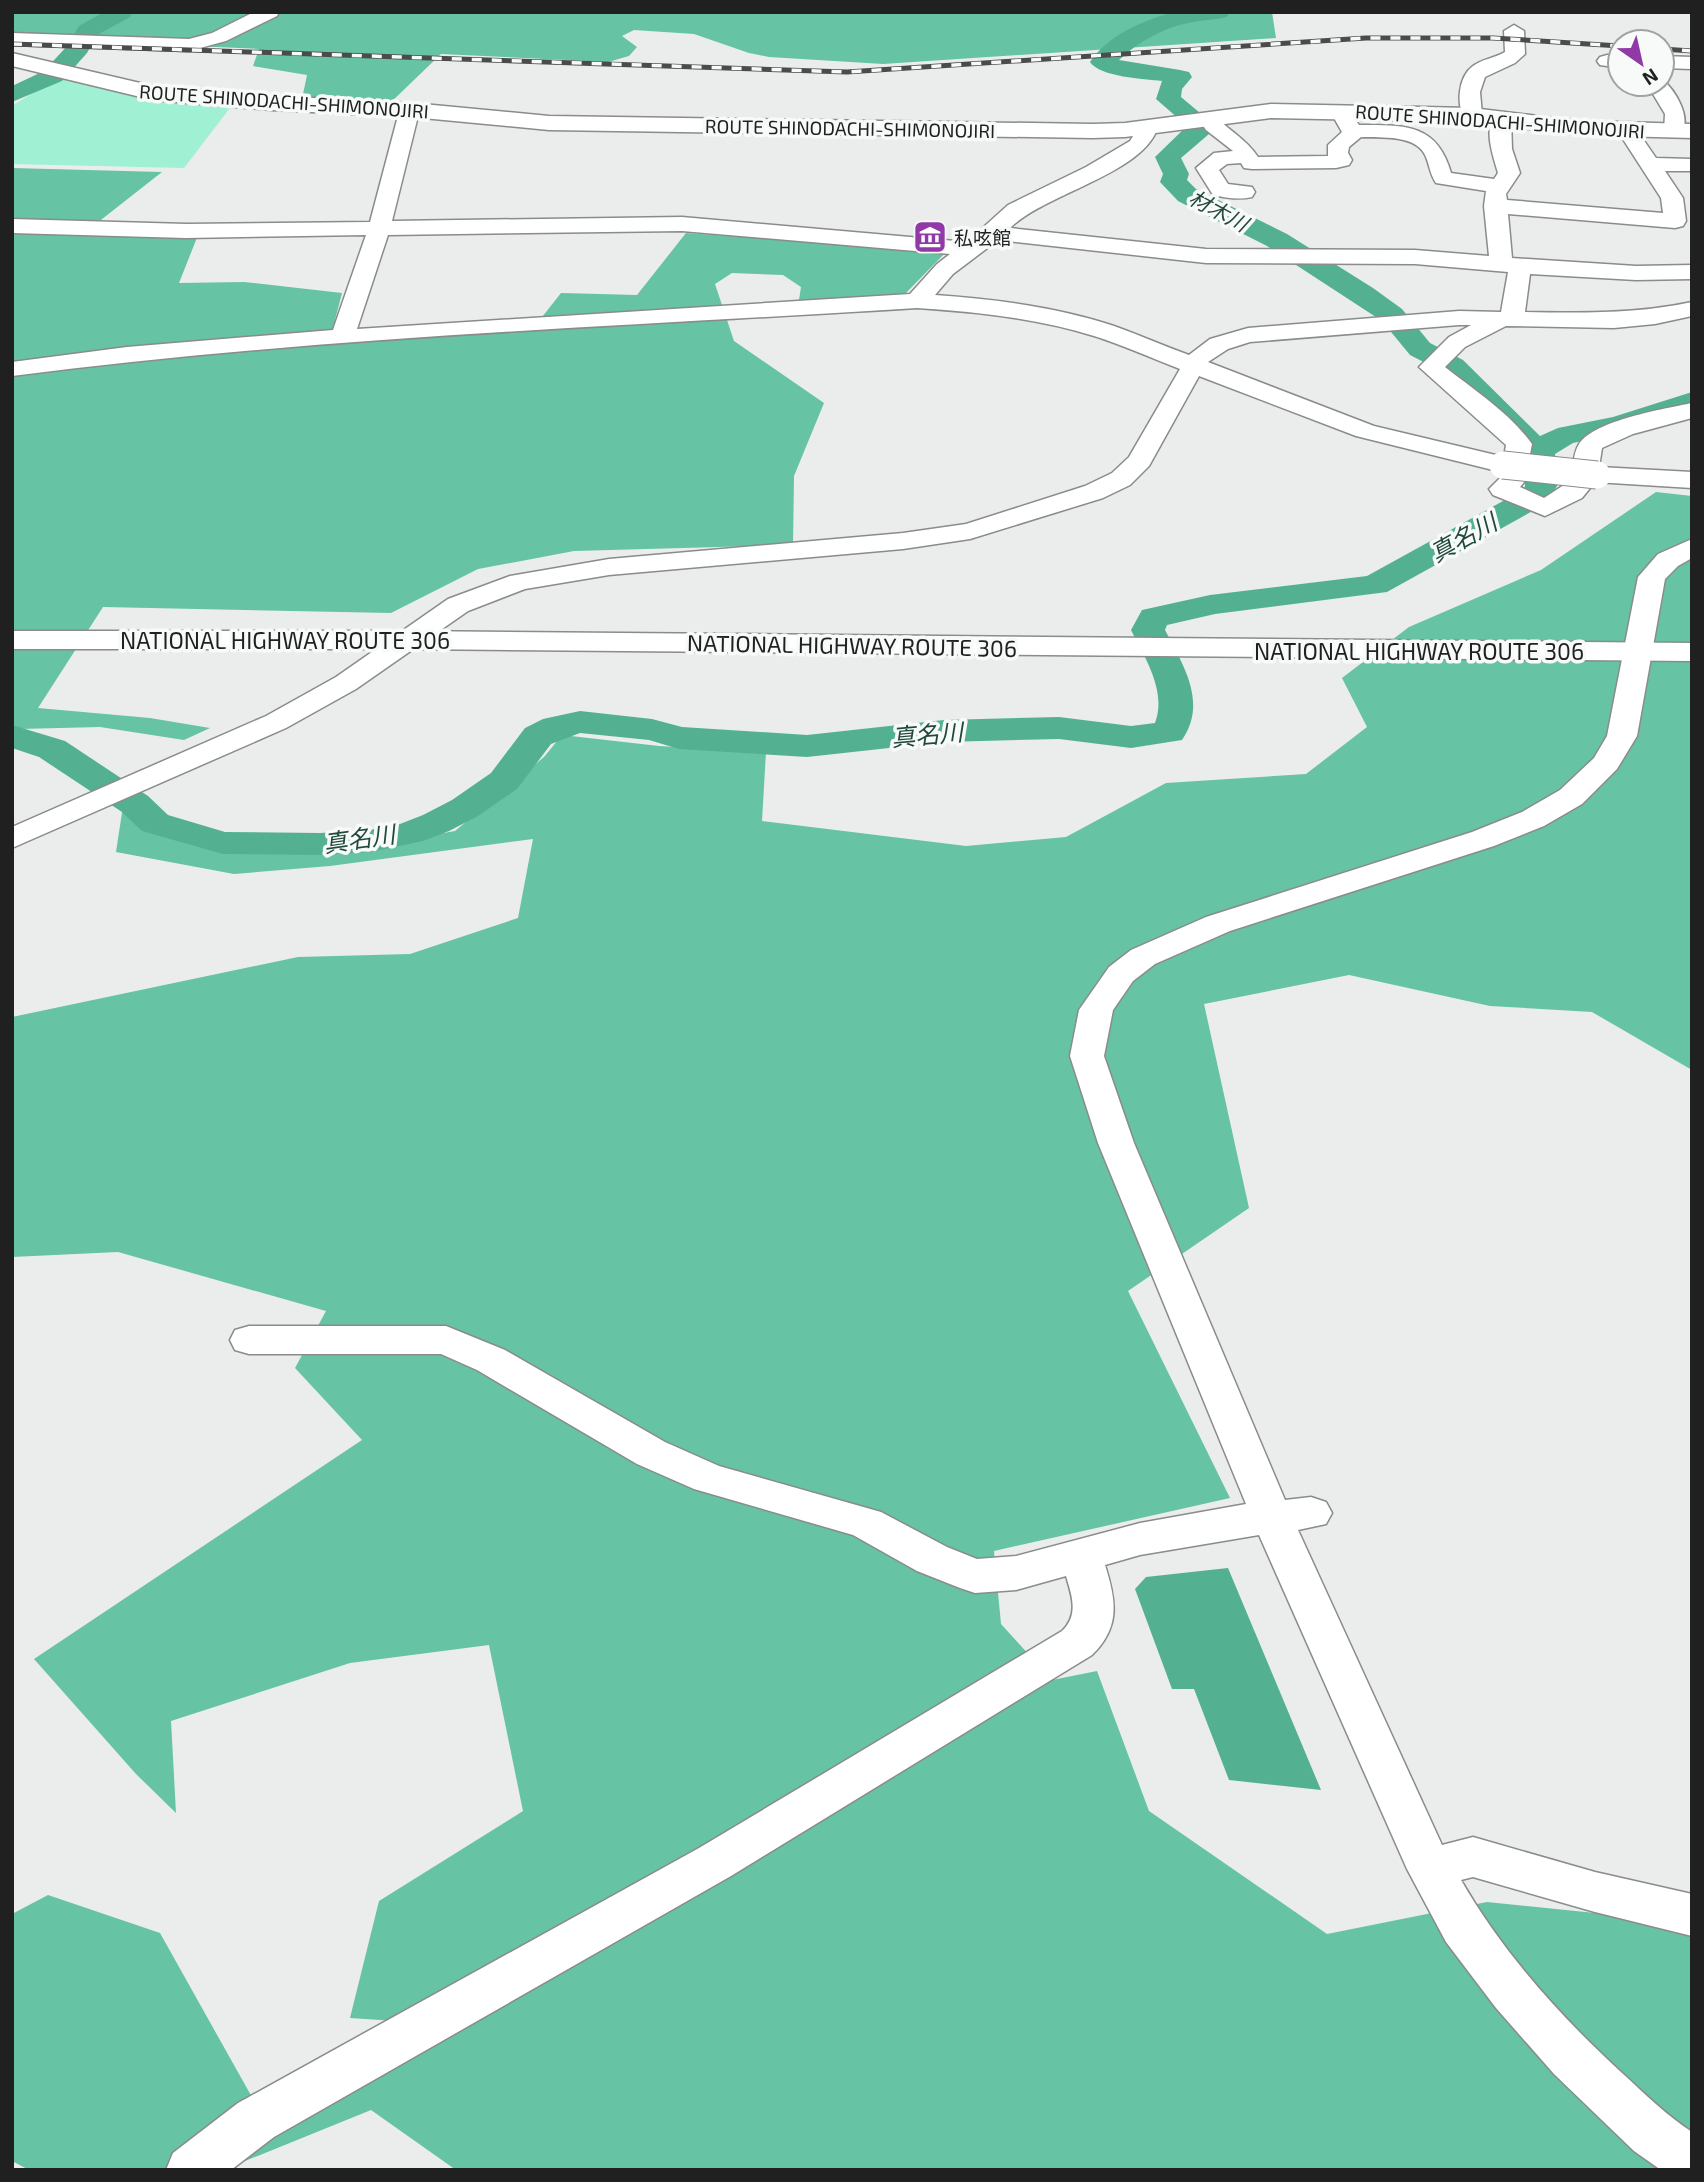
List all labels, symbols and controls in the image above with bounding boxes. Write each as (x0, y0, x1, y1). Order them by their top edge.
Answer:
north arrow (1606, 28, 1676, 98)
text: N (1639, 64, 1663, 91)
street label: ROUTE SHINODACHI-SHIMONOJIRI (139, 79, 429, 123)
street label: ROUTE SHINODACHI-SHIMONOJIRI (1355, 99, 1645, 143)
street label: ROUTE SHINODACHI-SHIMONOJIRI (705, 114, 995, 142)
water label: 材木川 (1185, 184, 1254, 237)
museum icon: 私呟館 (911, 218, 949, 256)
place label: 私呟館 (954, 226, 1011, 249)
water label: 真名川 (1424, 505, 1504, 567)
street label: NATIONAL HIGHWAY ROUTE 306 (120, 626, 450, 654)
street label: NATIONAL HIGHWAY ROUTE 306 (687, 628, 1017, 662)
street label: NATIONAL HIGHWAY ROUTE 306 (1254, 637, 1584, 665)
water label: 真名川 (890, 716, 967, 752)
water label: 真名川 (321, 818, 400, 857)

